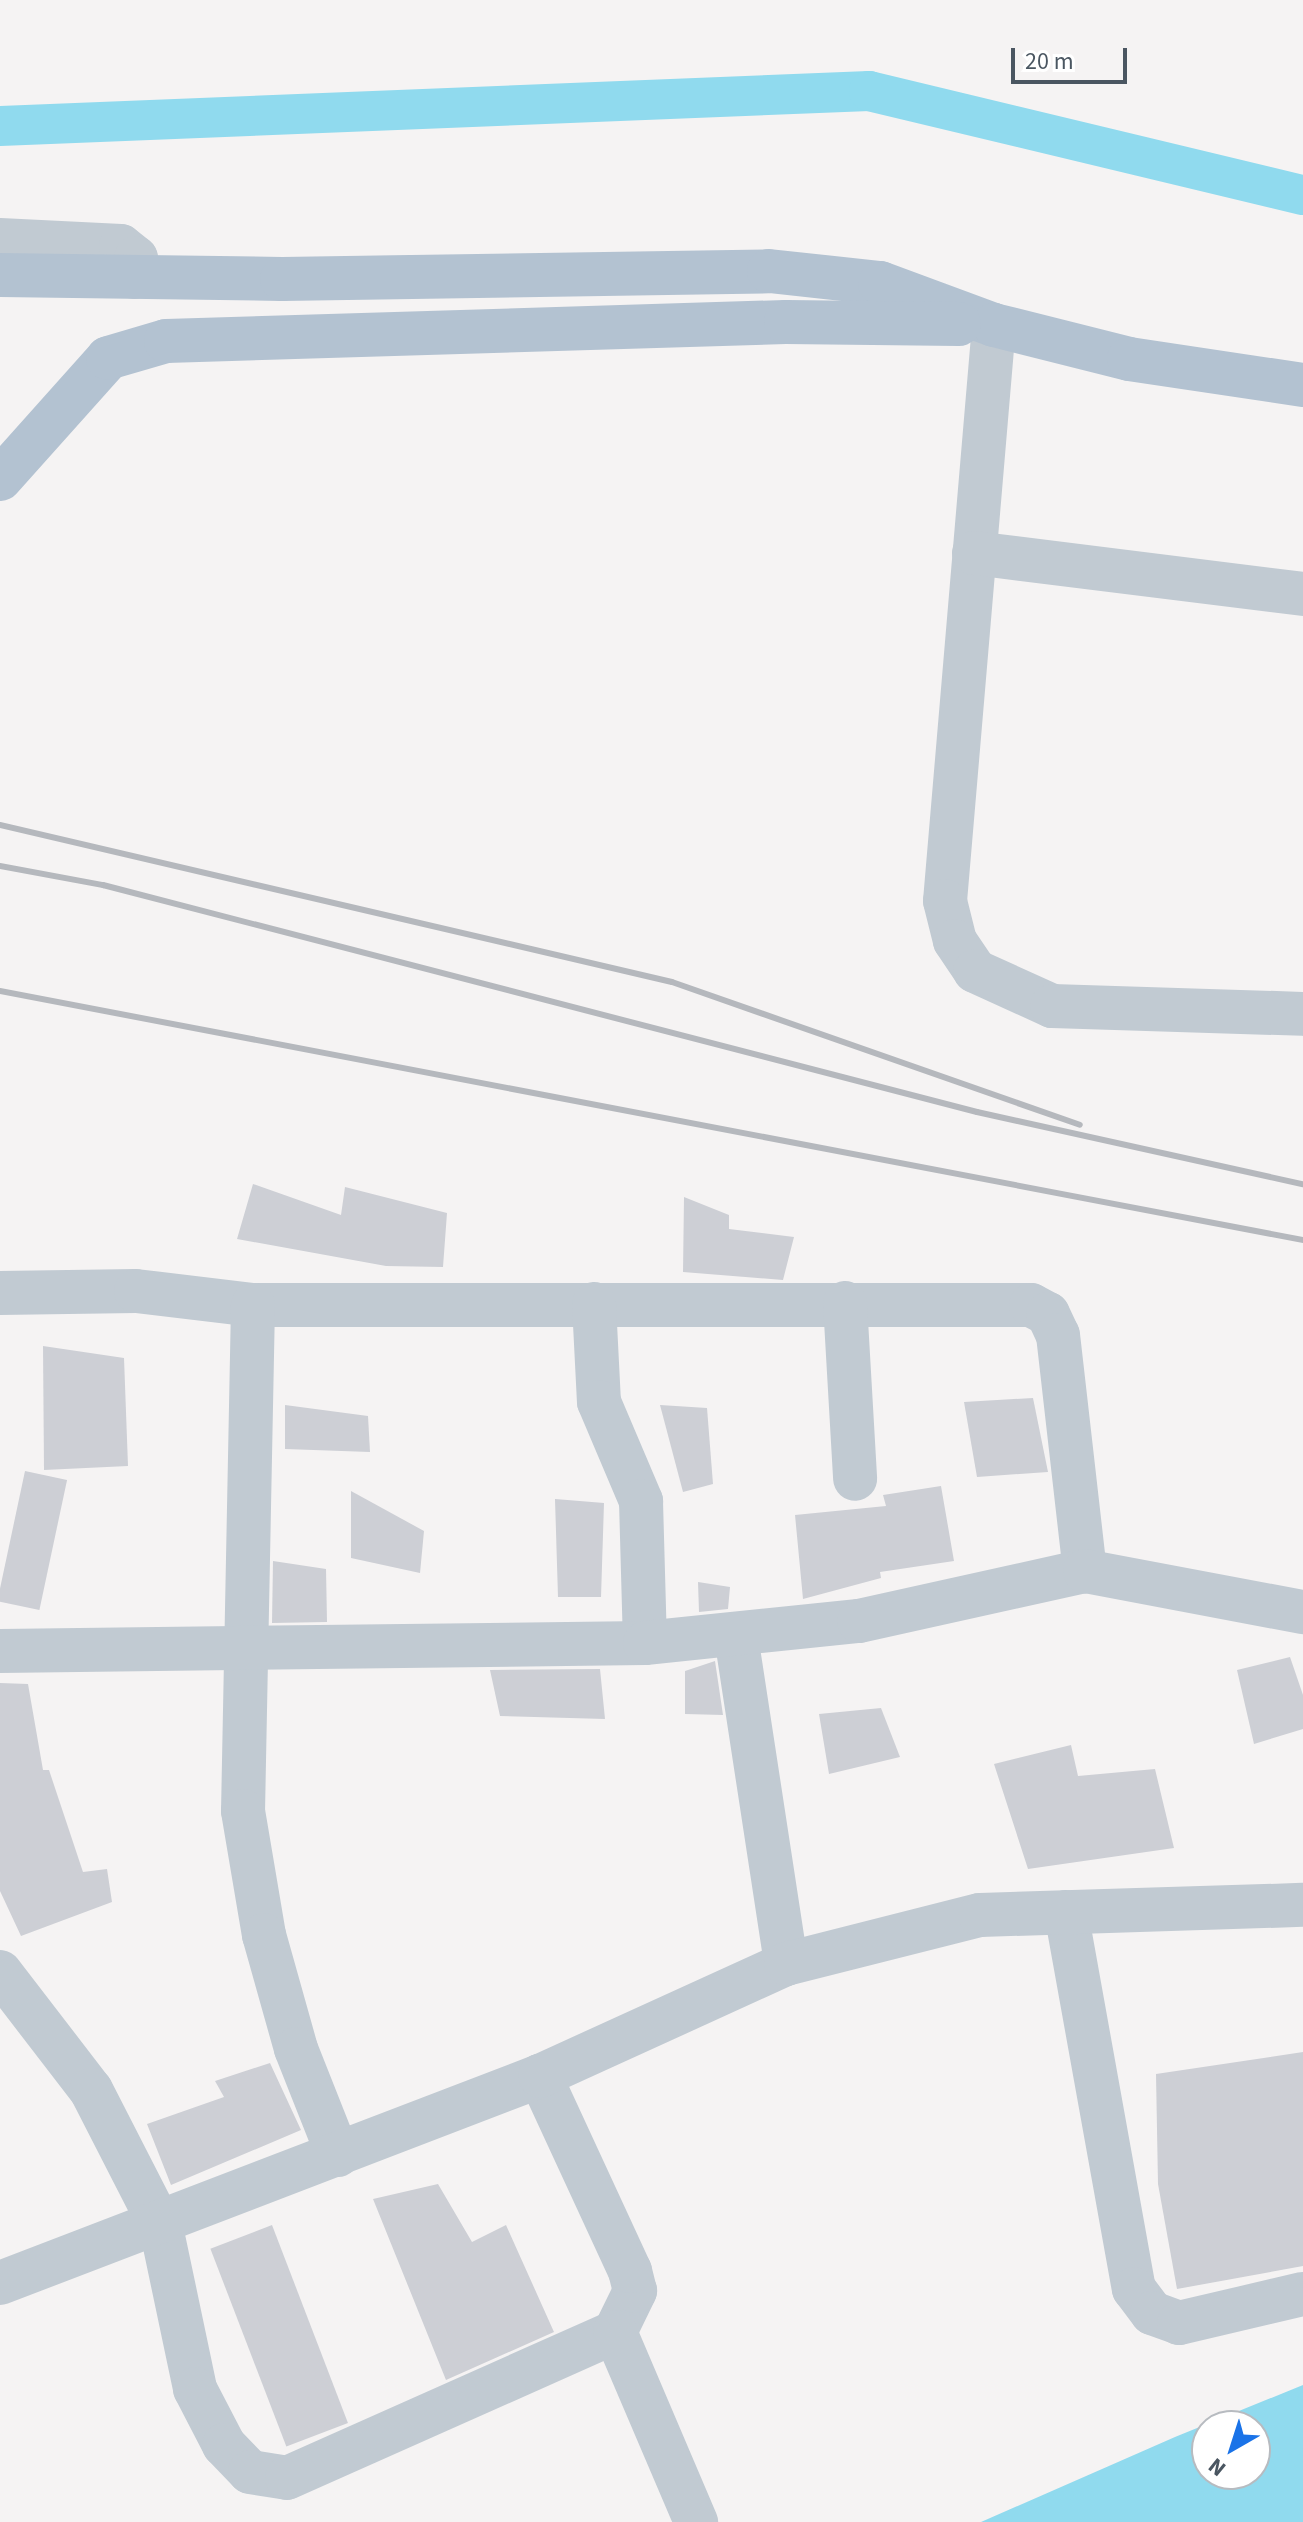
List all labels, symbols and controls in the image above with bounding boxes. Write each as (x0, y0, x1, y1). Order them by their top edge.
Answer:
scale bar (1015, 32, 1131, 82)
text: 20 m (1025, 44, 1074, 79)
north arrow (1191, 2410, 1271, 2490)
text: N (1201, 2450, 1233, 2484)

